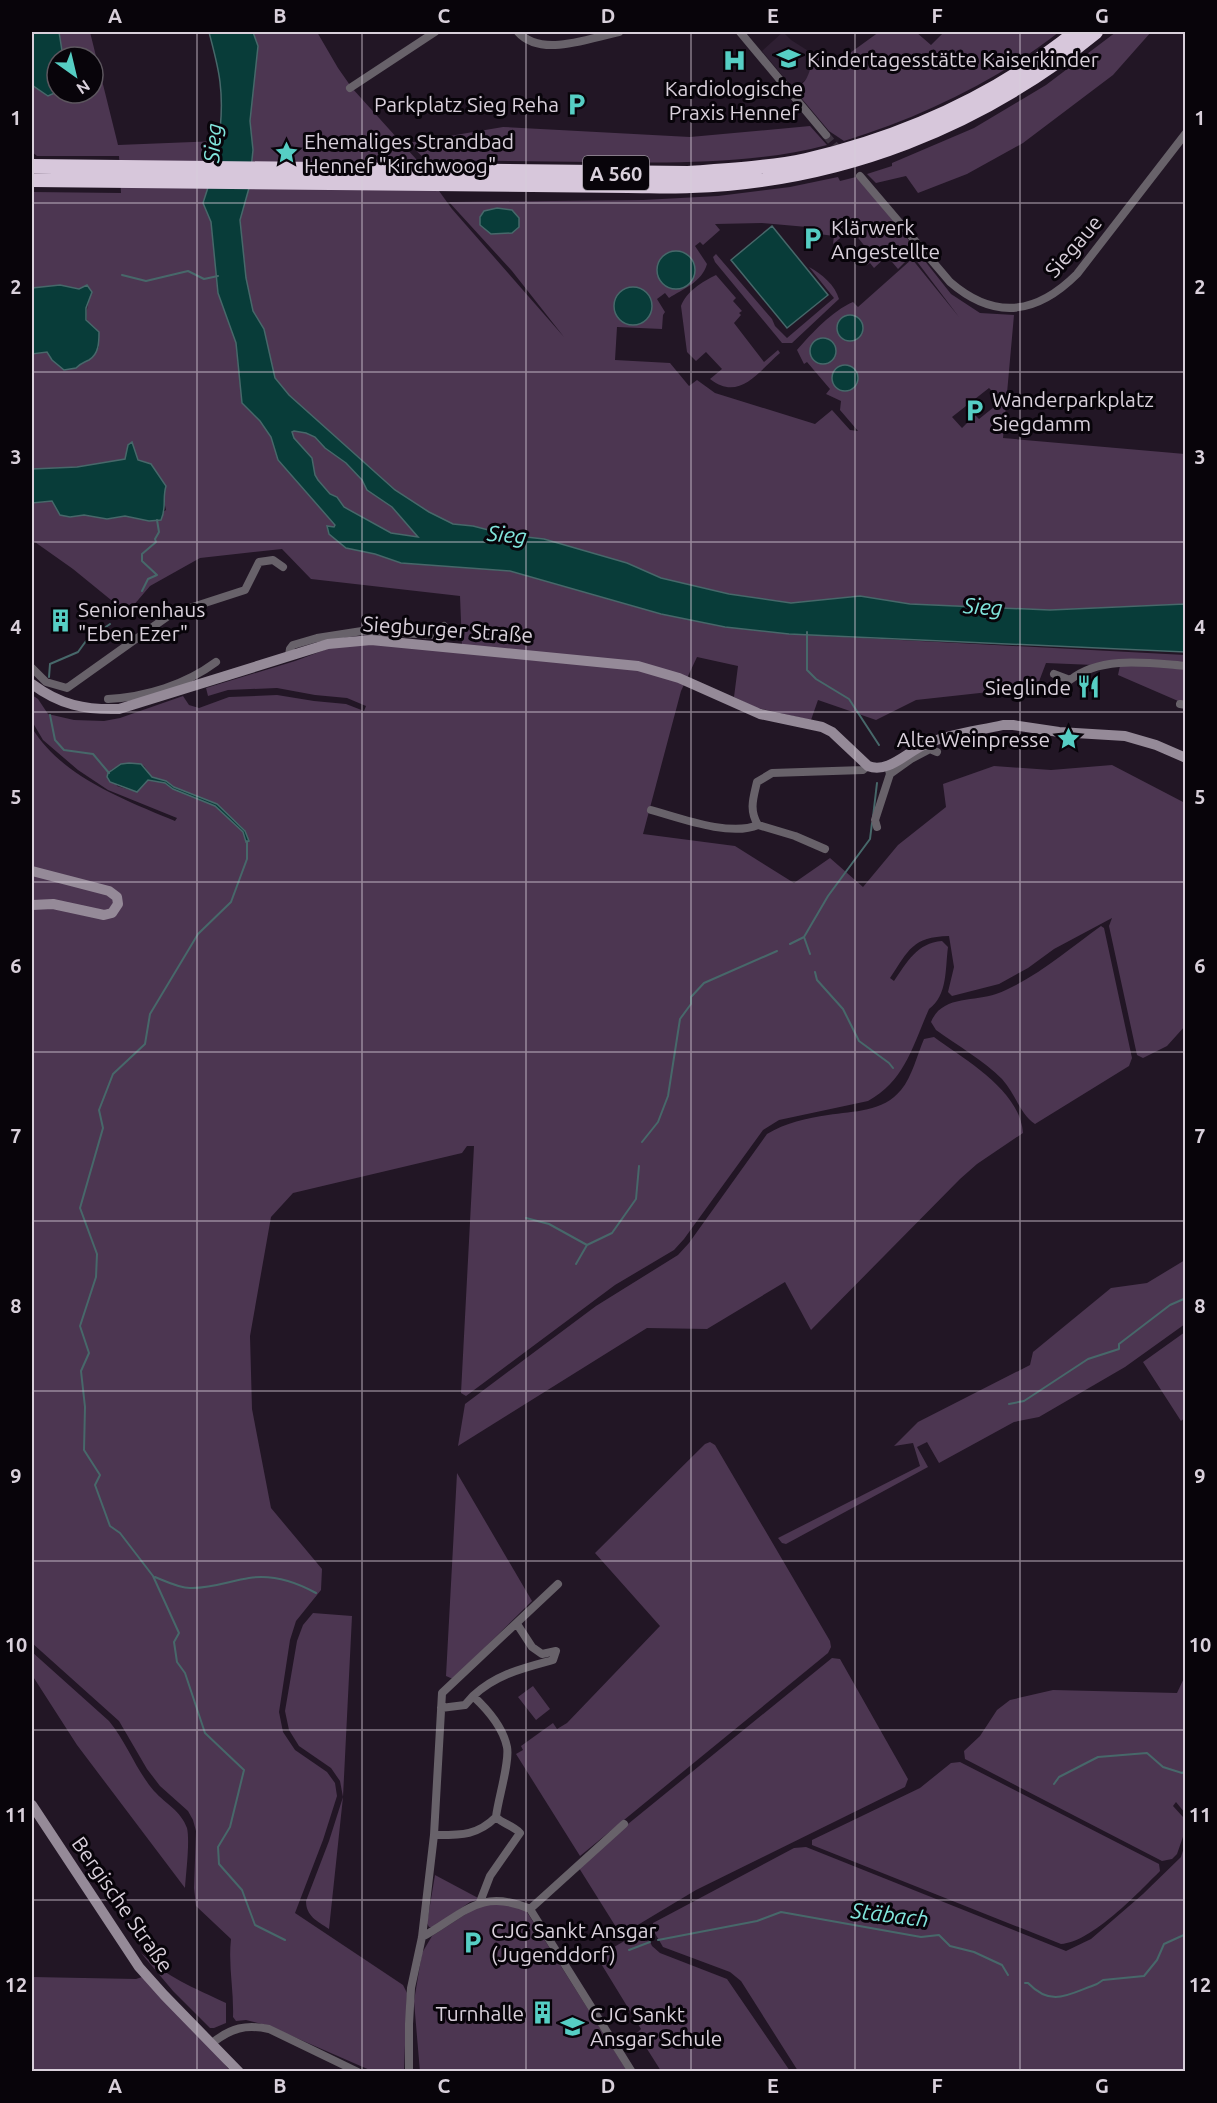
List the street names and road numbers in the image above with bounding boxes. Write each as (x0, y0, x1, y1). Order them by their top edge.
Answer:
road number: A 560 (583, 156, 649, 190)
street label: Siegaue (1040, 210, 1106, 282)
street label: Siegburger Straße (362, 611, 534, 647)
street label: Bergische Straße (67, 1832, 179, 1976)

